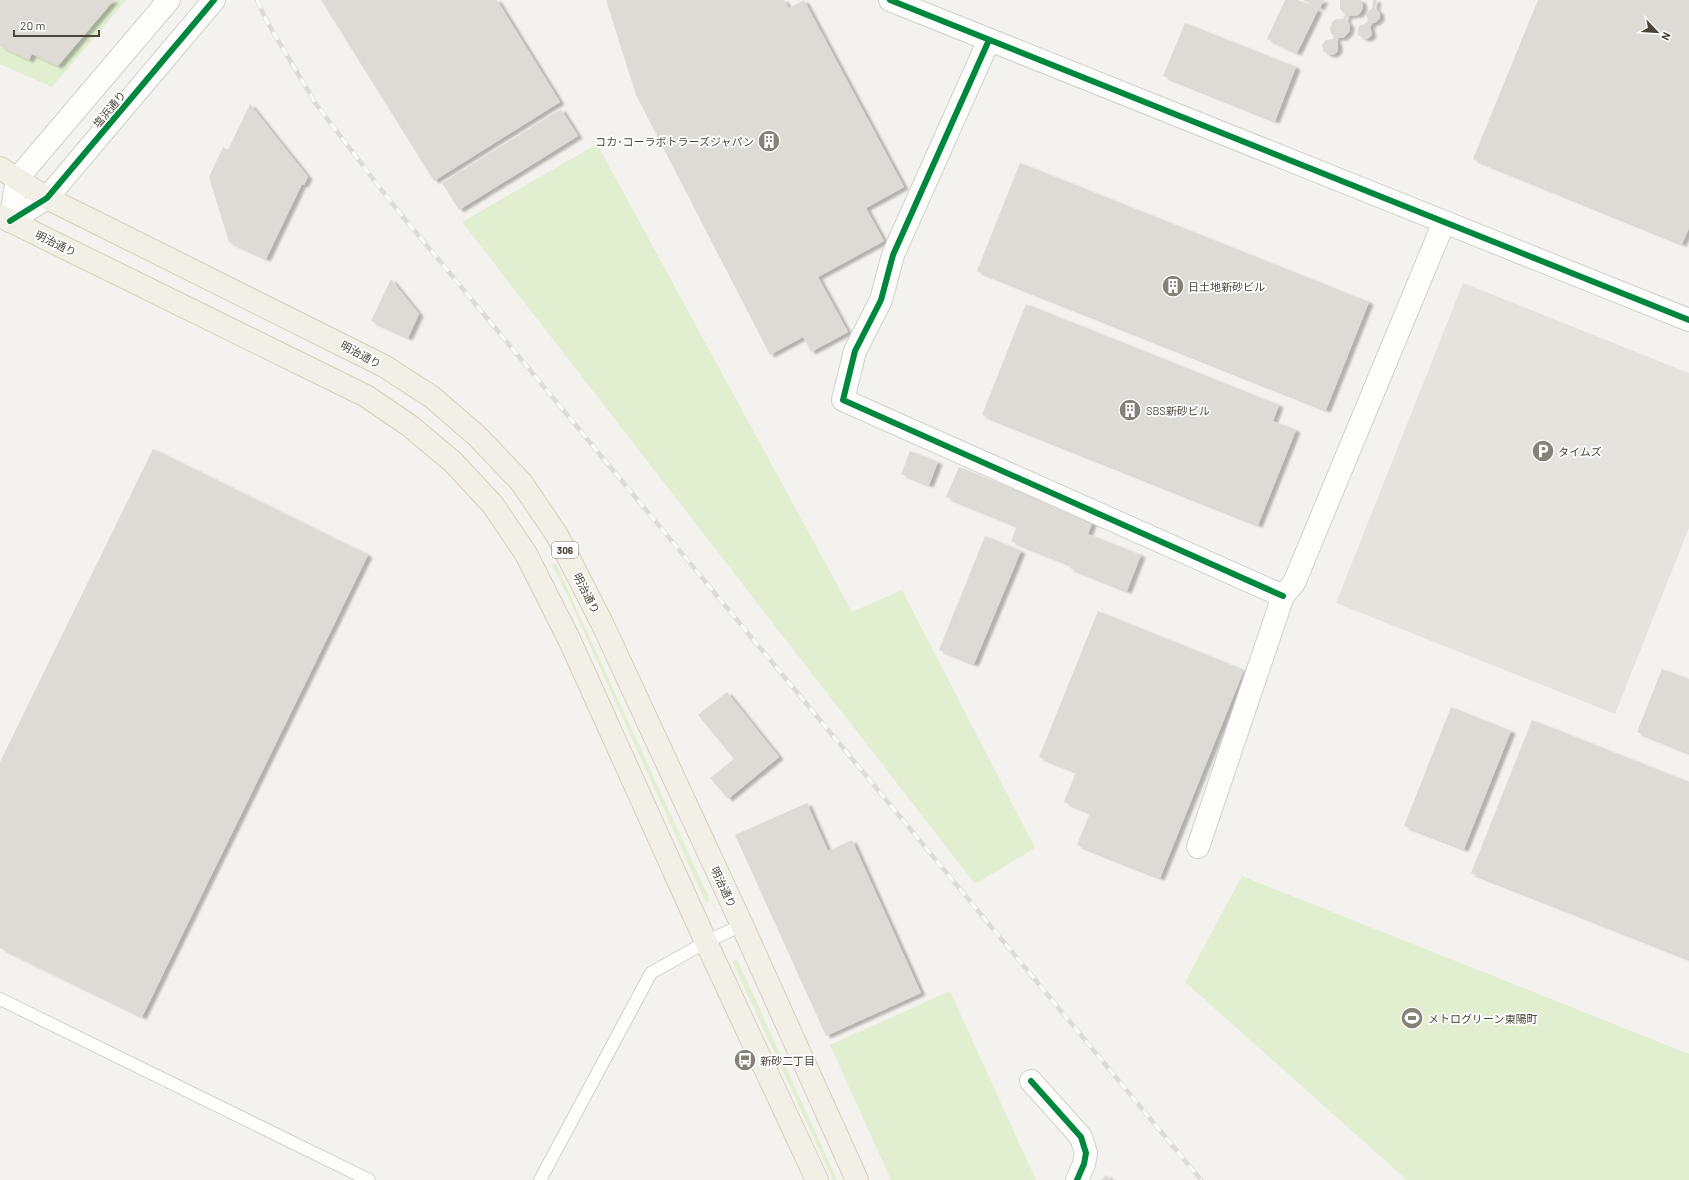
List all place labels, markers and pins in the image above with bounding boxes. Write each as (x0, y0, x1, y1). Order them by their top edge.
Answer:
building icon: コカ･コーラボトラーズジャパン (756, 128, 782, 154)
place label: コカ･コーラボトラーズジャパン (595, 135, 754, 148)
building icon: 日土地新砂ビル (1160, 273, 1186, 299)
place label: 日土地新砂ビル (1188, 280, 1265, 293)
building icon: SBS新砂ビル (1117, 397, 1143, 423)
place label: SBS新砂ビル (1146, 404, 1210, 417)
parking icon: タイムズ (1530, 438, 1556, 464)
place label: タイムズ (1558, 445, 1602, 458)
sports icon: メトログリーン東陽町 (1399, 1005, 1425, 1031)
place label: メトログリーン東陽町 (1428, 1012, 1537, 1025)
bus stop icon: 新砂二丁目 (732, 1047, 758, 1073)
place label: 新砂二丁目 (760, 1054, 815, 1067)

